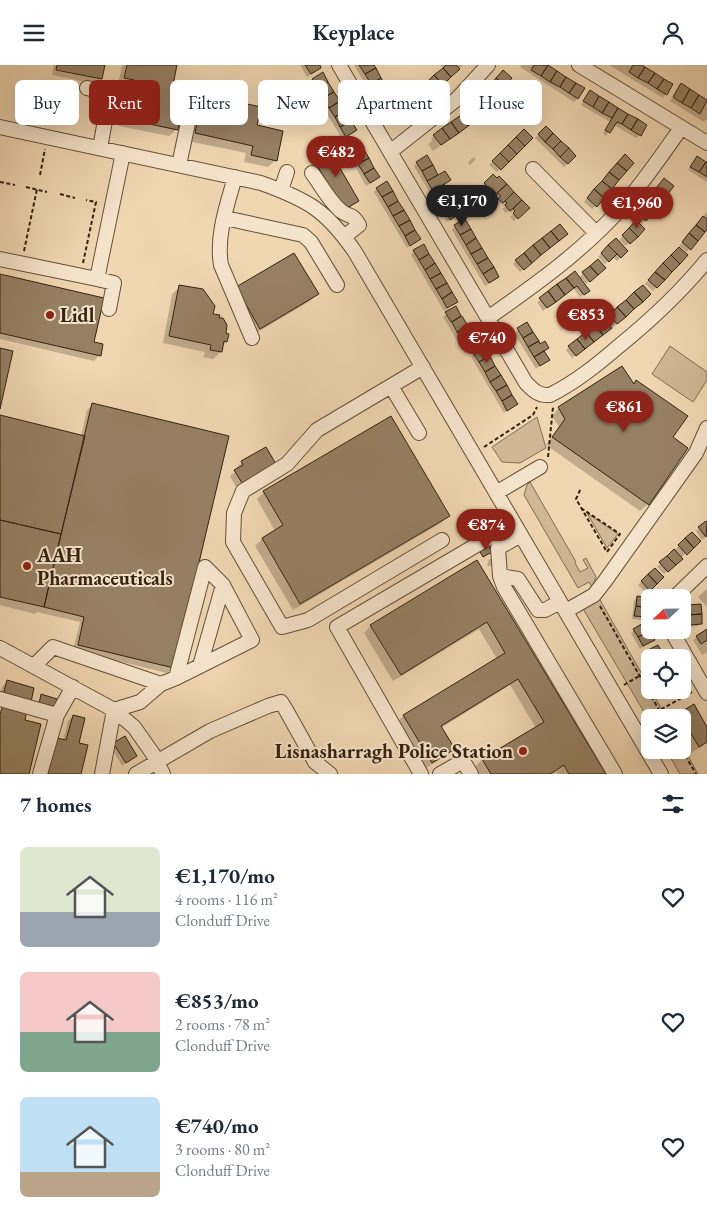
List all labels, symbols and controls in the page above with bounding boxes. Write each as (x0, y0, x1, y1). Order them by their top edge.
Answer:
text: Keyplace (313, 18, 394, 47)
icon: menu (20, 19, 48, 47)
icon: person (659, 19, 687, 47)
chip: Buy (15, 80, 79, 125)
chip: Rent (89, 80, 160, 125)
chip: Filters (170, 80, 248, 125)
chip: New (258, 80, 328, 125)
chip: Apartment (338, 80, 450, 125)
chip: House (460, 80, 542, 125)
pin: €482 (306, 135, 366, 178)
text: €482 (317, 141, 355, 162)
pin: €1,170 (421, 185, 503, 227)
pin: €1,960 (596, 186, 678, 229)
text: €1,170 (437, 190, 487, 211)
text: €1,960 (612, 192, 662, 213)
pin: €853 (556, 299, 616, 341)
place label: Lidl (60, 302, 95, 328)
text: €853 (567, 304, 605, 325)
marker: Lidl (44, 309, 56, 321)
pin: €740 (457, 321, 517, 364)
text: €740 (468, 327, 506, 348)
pin: €861 (594, 391, 654, 433)
text: €861 (605, 396, 643, 417)
pin: €874 (456, 509, 516, 551)
text: €874 (467, 514, 505, 535)
place label: AAH Pharmaceuticals (36, 542, 173, 591)
marker: AAH Pharmaceuticals (21, 560, 33, 572)
north arrow (641, 589, 691, 639)
map controls (641, 589, 691, 759)
button: locate (641, 649, 691, 699)
button: layers (641, 709, 691, 759)
place label: Lisnasharragh Police Station (275, 738, 513, 764)
marker: Lisnasharragh Police Station (517, 745, 529, 757)
icon: filters (659, 790, 687, 818)
text: 7 homes (20, 791, 92, 818)
text: €1,170/mo (175, 862, 275, 889)
icon: home (60, 867, 120, 927)
icon: heart (659, 883, 687, 911)
text: 4 rooms · 116 m² (175, 889, 278, 910)
text: Clonduff Drive (175, 910, 270, 931)
text: €853/mo (175, 987, 259, 1014)
icon: home (60, 992, 120, 1052)
icon: heart (659, 1008, 687, 1036)
text: 2 rooms · 78 m² (175, 1014, 270, 1035)
text: Clonduff Drive (175, 1035, 270, 1056)
text: €740/mo (175, 1112, 259, 1139)
icon: home (60, 1117, 120, 1177)
icon: heart (659, 1133, 687, 1161)
text: 3 rooms · 80 m² (175, 1139, 270, 1160)
text: Clonduff Drive (175, 1160, 270, 1181)

